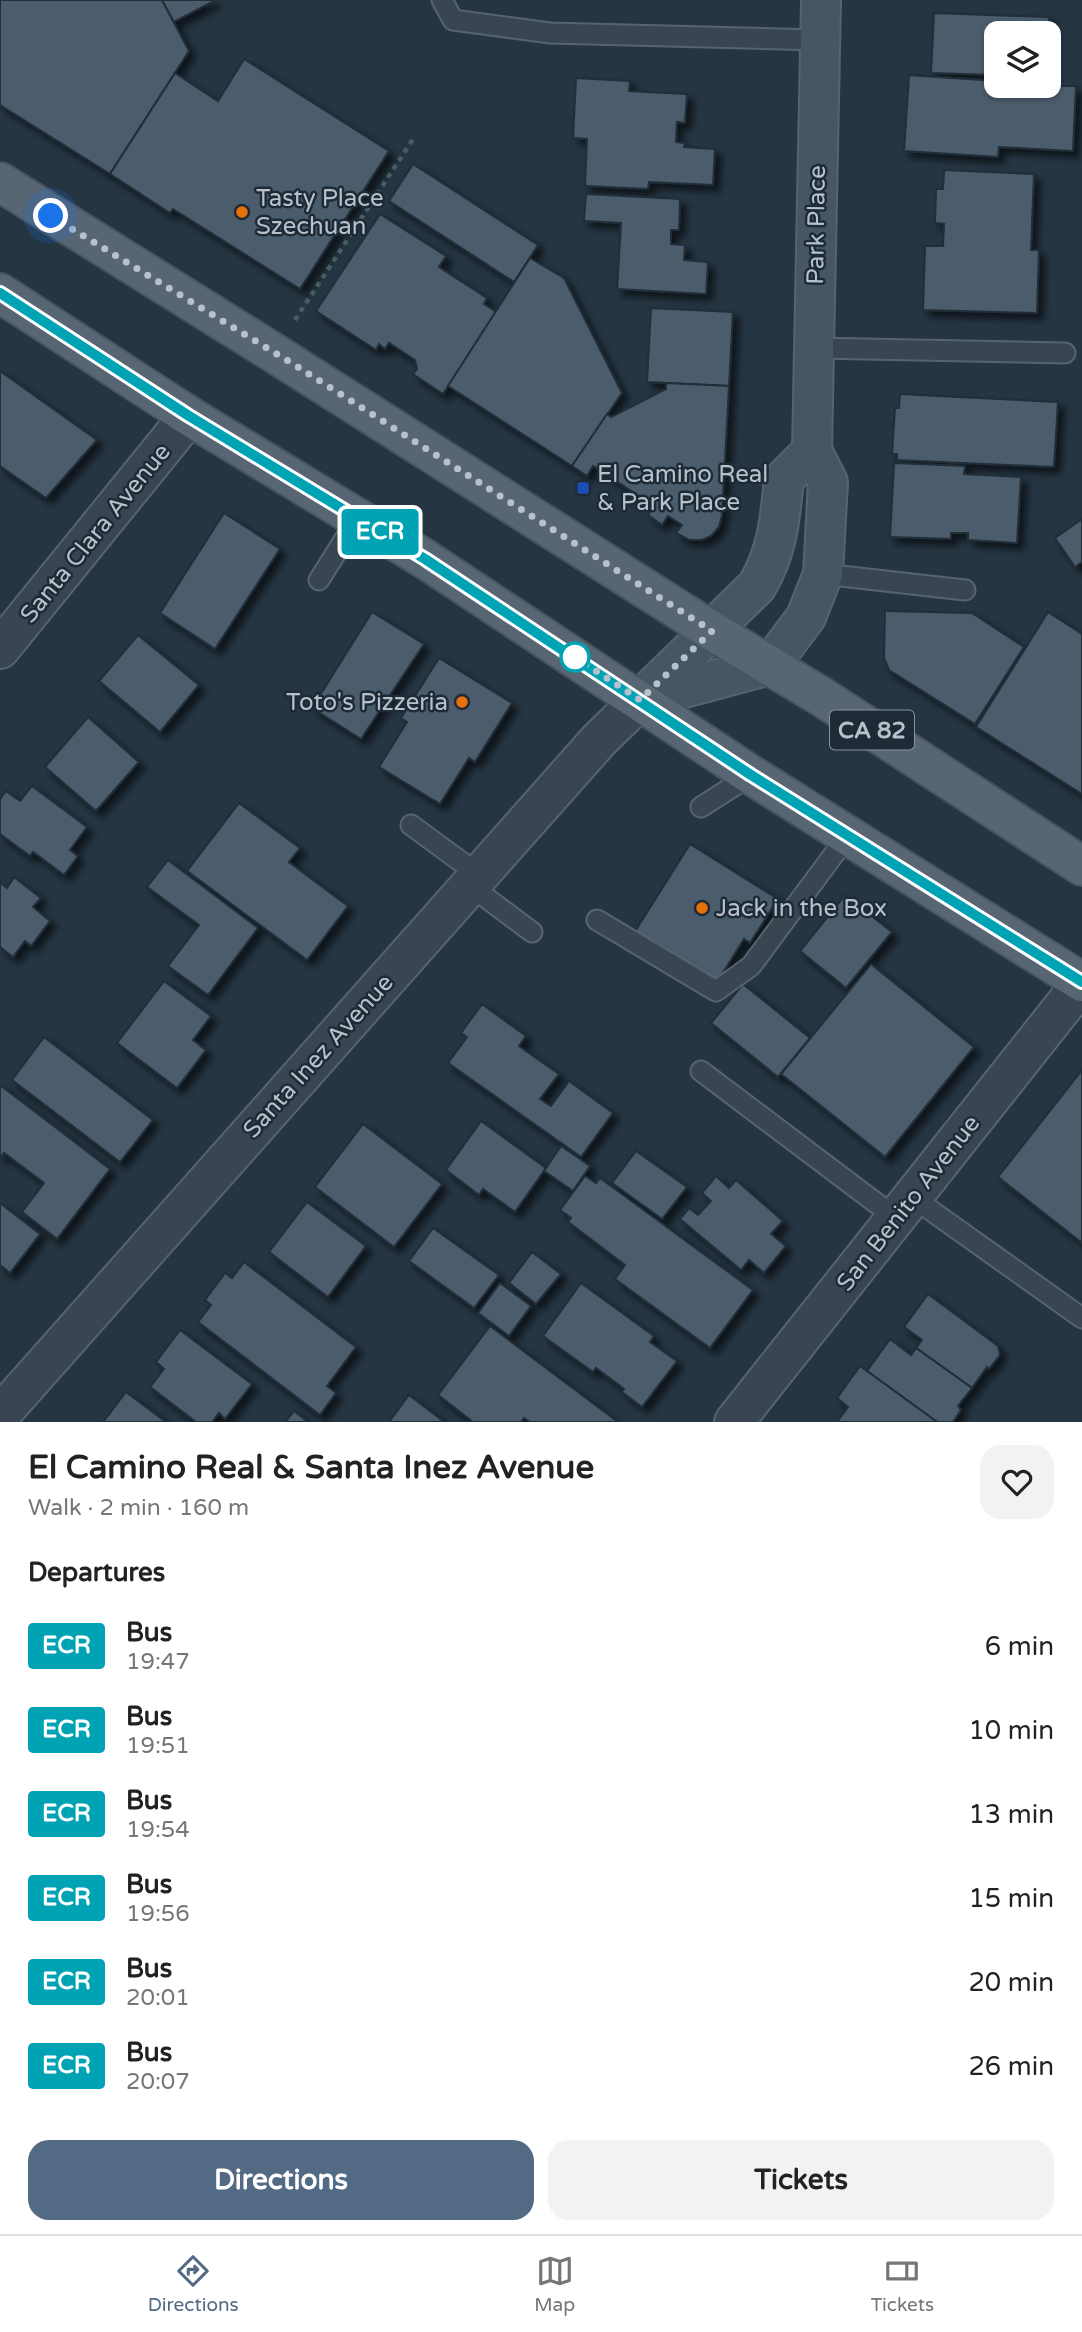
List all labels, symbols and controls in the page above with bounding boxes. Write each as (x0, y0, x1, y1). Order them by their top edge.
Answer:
map controls (984, 21, 1061, 98)
button: layers (984, 21, 1061, 98)
street label: Park Place (801, 165, 832, 285)
place label: Tasty Place Szechuan (256, 184, 384, 241)
your location (33, 198, 68, 233)
marker: Tasty Place Szechuan (234, 204, 250, 220)
street label: Santa Clara Avenue (14, 438, 177, 629)
place label: El Camino Real & Park Place (597, 460, 768, 517)
marker: El Camino Real & Park Place (575, 480, 591, 496)
line badge: ECR (340, 509, 420, 555)
text: ECR (356, 517, 404, 546)
unlabelled marker (560, 642, 590, 672)
place label: Toto's Pizzeria (286, 688, 448, 717)
marker: Toto's Pizzeria (454, 694, 470, 710)
road number: CA 82 (830, 710, 914, 750)
place label: Jack in the Box (716, 894, 887, 923)
marker: Jack in the Box (694, 900, 710, 916)
street label: Santa Inez Avenue (237, 968, 400, 1144)
street label: San Benito Avenue (831, 1109, 986, 1297)
button: heart (980, 1445, 1054, 1519)
text: El Camino Real & Santa Inez Avenue (28, 1448, 594, 1487)
text: Walk · 2 min · 160 m (28, 1494, 249, 1522)
text: Departures (28, 1557, 165, 1588)
text: Bus (126, 1617, 172, 1648)
text: ECR (42, 1631, 91, 1660)
text: 6 min (985, 1631, 1054, 1662)
text: 19:47 (126, 1648, 190, 1676)
text: Bus (126, 1701, 172, 1732)
text: ECR (42, 1715, 91, 1744)
text: 10 min (968, 1715, 1054, 1746)
text: 19:51 (126, 1732, 190, 1760)
text: Bus (126, 1785, 172, 1816)
text: ECR (42, 1799, 91, 1828)
text: 13 min (968, 1799, 1054, 1830)
text: 19:54 (126, 1816, 190, 1844)
text: Bus (126, 1869, 172, 1900)
text: ECR (42, 1883, 91, 1912)
text: 15 min (968, 1883, 1054, 1914)
text: 19:56 (126, 1900, 190, 1928)
text: Bus (126, 1953, 172, 1984)
text: ECR (42, 1967, 91, 1996)
text: 20 min (968, 1967, 1054, 1998)
text: 20:01 (126, 1984, 190, 2012)
text: Bus (126, 2037, 172, 2068)
text: ECR (42, 2051, 91, 2080)
text: 26 min (968, 2051, 1054, 2082)
text: 20:07 (126, 2068, 190, 2096)
button: Directions (28, 2140, 534, 2220)
button: Tickets (548, 2140, 1054, 2220)
tab: Directions (148, 2252, 239, 2316)
tab: Map (534, 2252, 575, 2316)
tab: Tickets (871, 2252, 934, 2316)

